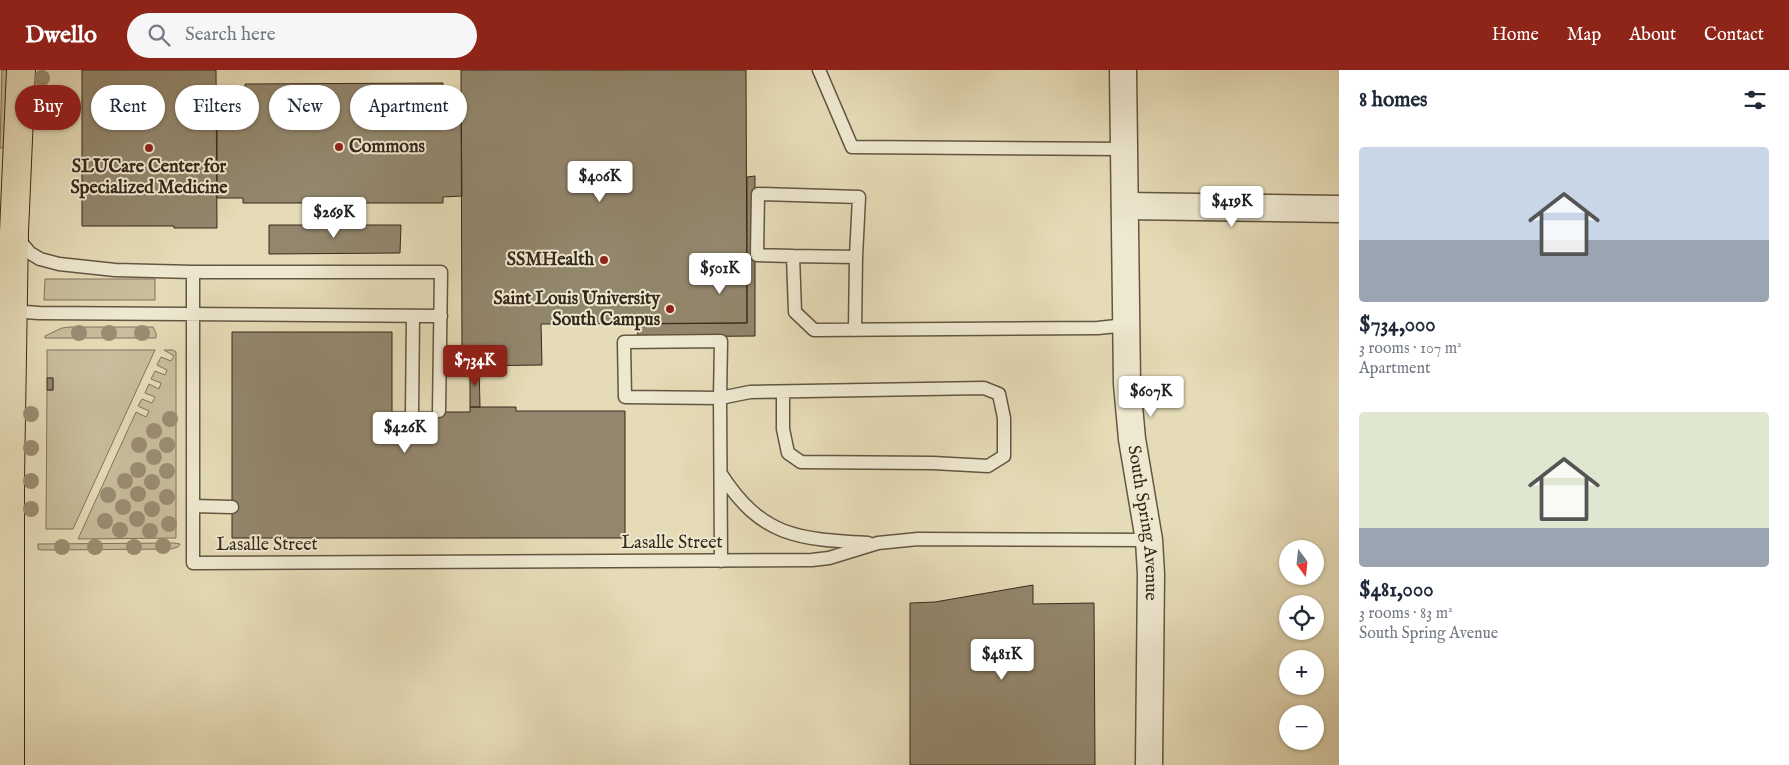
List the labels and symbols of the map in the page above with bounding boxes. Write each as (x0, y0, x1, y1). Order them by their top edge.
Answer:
place label: Commons (349, 136, 426, 159)
marker: Commons (333, 141, 345, 153)
marker: SLUCare Center for Specialized Medicine (143, 142, 155, 154)
place label: SLUCare Center for Specialized Medicine (70, 156, 228, 200)
pin: $406K (565, 160, 635, 203)
pin: $419K (1197, 186, 1267, 228)
pin: $269K (299, 196, 369, 239)
place label: SSMHealth (507, 249, 594, 272)
pin: $501K (685, 252, 755, 295)
marker: SSMHealth (598, 254, 610, 266)
place label: Saint Louis University South Campus (494, 288, 661, 332)
marker: Saint Louis University South Campus (664, 303, 676, 315)
pin: $734K (440, 344, 510, 387)
pin: $607K (1116, 376, 1186, 418)
pin: $426K (370, 412, 440, 454)
street label: South Spring Avenue (1122, 443, 1163, 601)
street label: Lasalle Street (621, 532, 723, 555)
street label: Lasalle Street (216, 534, 318, 557)
north arrow (1279, 540, 1324, 585)
pin: $481K (967, 638, 1037, 681)

